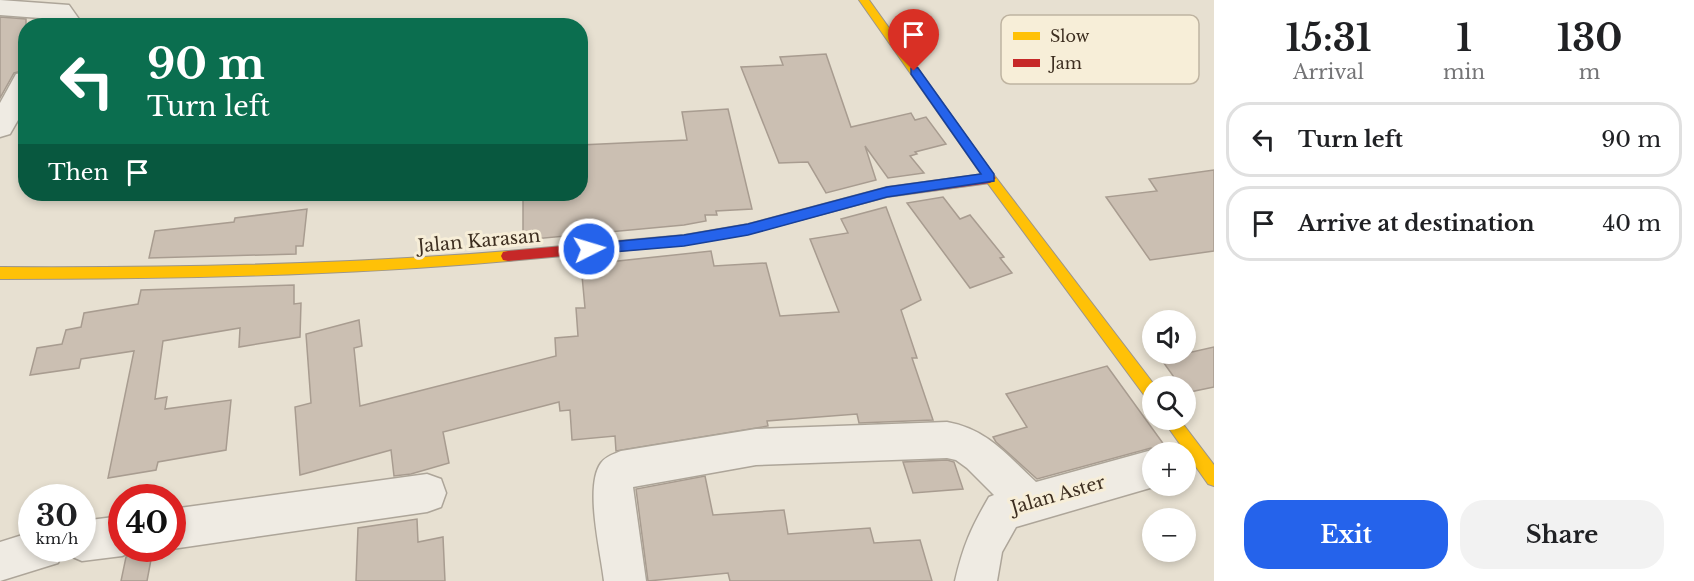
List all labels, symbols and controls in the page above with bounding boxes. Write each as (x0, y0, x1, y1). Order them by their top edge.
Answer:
pin (888, 9, 939, 71)
legend (1001, 15, 1199, 84)
text: 15:31 (1286, 16, 1372, 61)
text: 1 (1456, 16, 1472, 61)
text: 130 (1557, 16, 1622, 61)
icon: arrive (897, 18, 930, 51)
text: Slow (1050, 26, 1090, 46)
text: 90 m (147, 38, 265, 90)
icon: left (48, 42, 126, 120)
text: Jam (1048, 53, 1082, 73)
text: Arrival (1293, 60, 1364, 84)
text: min (1443, 60, 1485, 84)
text: m (1579, 60, 1600, 84)
text: Turn left (147, 90, 270, 123)
icon: left (1247, 123, 1280, 156)
text: Turn left (1298, 126, 1403, 153)
text: 90 m (1601, 126, 1661, 153)
icon: arrive (121, 156, 154, 189)
text: Then (48, 159, 109, 186)
icon: arrive (1247, 207, 1280, 240)
text: Arrive at destination (1298, 210, 1535, 237)
text: 40 m (1603, 210, 1661, 237)
position arrow (557, 217, 621, 281)
street label: Jalan Karasan (415, 225, 541, 257)
map controls (1142, 310, 1196, 562)
button: sound (1142, 310, 1196, 364)
button: search (1142, 376, 1196, 430)
button: + (1142, 442, 1196, 496)
street label: Jalan Aster (1006, 471, 1108, 519)
speed limit sign: 40 (108, 484, 186, 562)
text: 30 (36, 497, 78, 534)
button: Exit (1244, 500, 1448, 569)
button: Share (1460, 500, 1664, 569)
button: − (1142, 508, 1196, 562)
text: km/h (36, 529, 78, 548)

